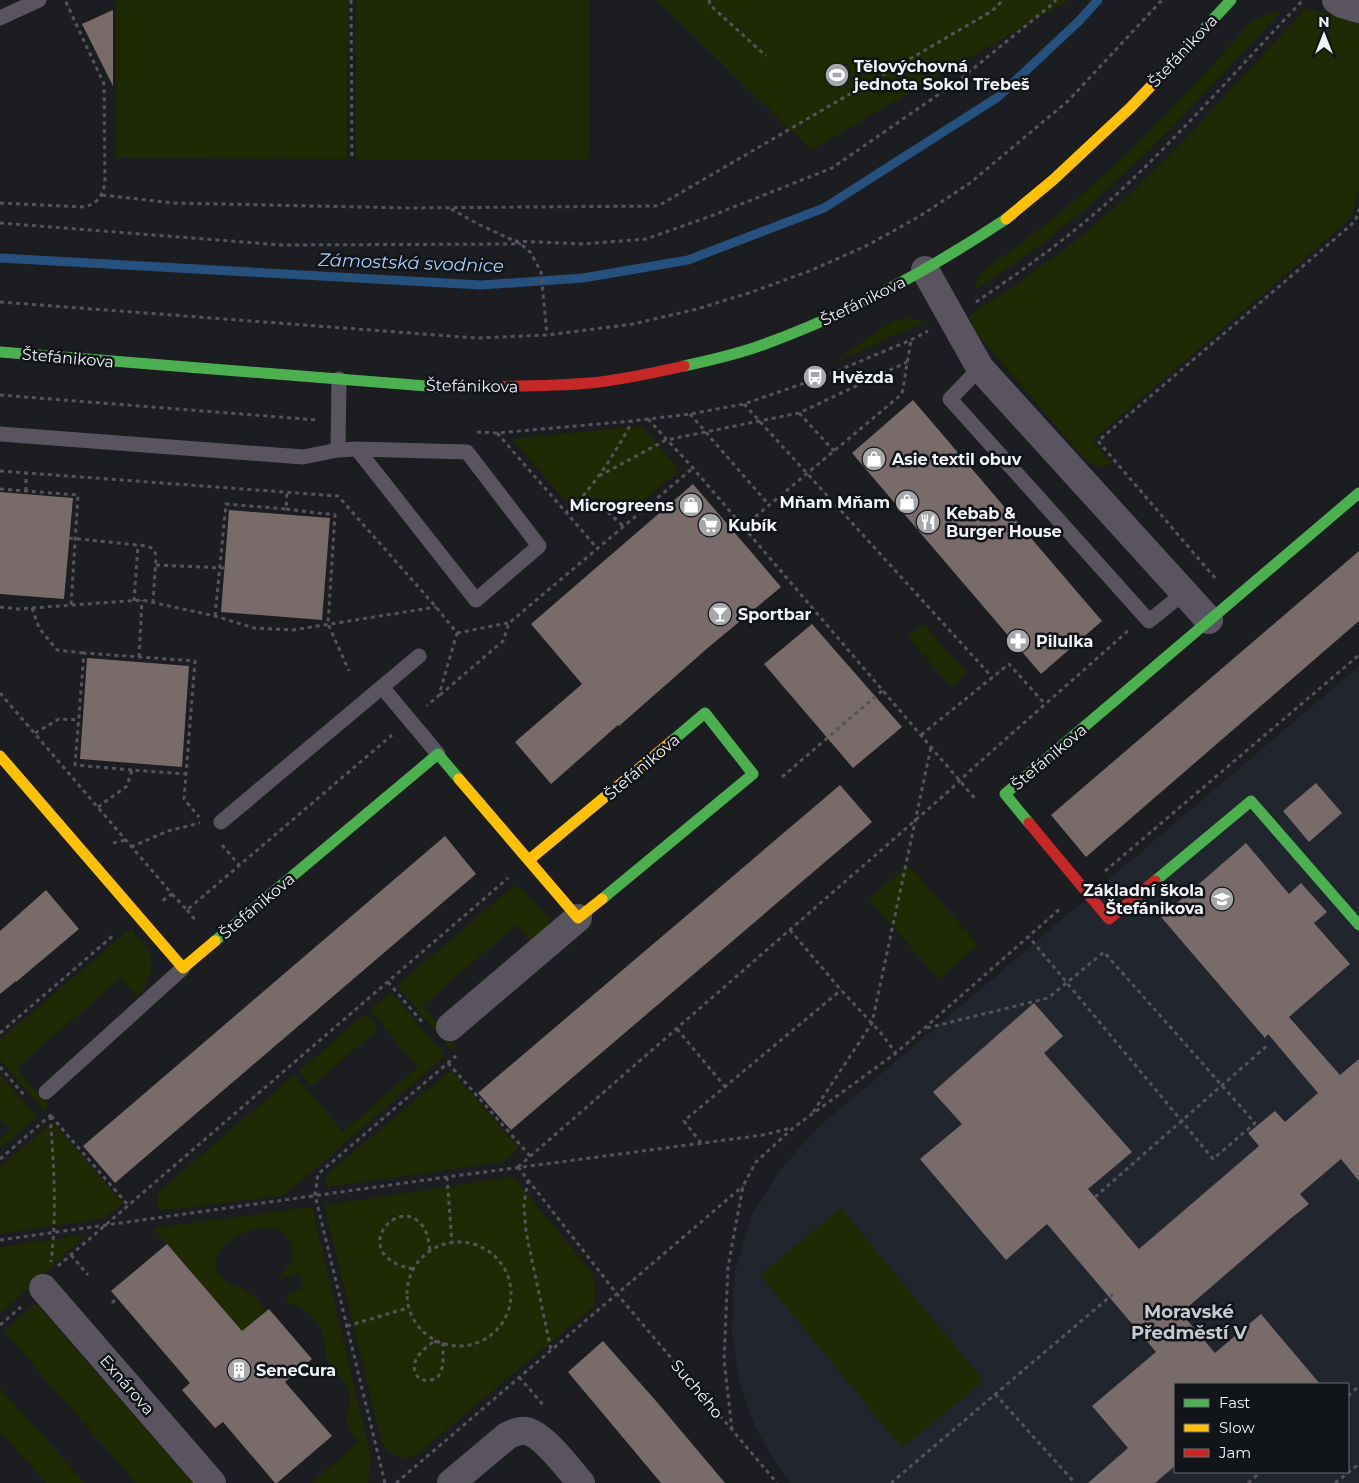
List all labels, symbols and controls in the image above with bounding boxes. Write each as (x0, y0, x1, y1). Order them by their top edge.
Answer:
north arrow (1299, 10, 1349, 60)
street label: Štefánikova (1145, 11, 1221, 91)
text: N (1318, 13, 1330, 31)
place label: Tělovýchovná jednota Sokol Třebeš (852, 57, 1030, 94)
sports icon: Tělovýchovná jednota Sokol Třebeš (824, 62, 850, 88)
water label: Zámostská svodnice (317, 249, 504, 277)
street label: Štefánikova (817, 272, 909, 330)
street label: Štefánikova (21, 345, 115, 371)
bus stop icon: Hvězda (802, 364, 828, 390)
place label: Hvězda (832, 368, 894, 387)
street label: Štefánikova (426, 376, 518, 396)
shop icon: Asie textil obuv (861, 446, 887, 472)
place label: Asie textil obuv (891, 450, 1022, 469)
shop icon: Mňam Mňam (894, 489, 920, 515)
shop icon: Microgreens (678, 492, 704, 518)
place label: Mňam Mňam (779, 493, 890, 512)
place label: Microgreens (570, 496, 674, 515)
place label: Kebab & Burger House (946, 504, 1062, 541)
restaurant icon: Kebab & Burger House (915, 509, 941, 535)
supermarket icon: Kubík (697, 512, 723, 538)
place label: Kubík (728, 516, 777, 535)
bar icon: Sportbar (707, 601, 733, 627)
place label: Sportbar (738, 605, 812, 624)
pharmacy icon: Pilulka (1005, 628, 1031, 654)
place label: Pilulka (1036, 632, 1093, 651)
street label: Štefánikova (1008, 720, 1090, 794)
street label: Štefánikova (601, 730, 683, 804)
street label: Štefánikova (216, 869, 298, 943)
place label: Základní škola Štefánikova (1083, 881, 1204, 918)
school or university icon: Základní škola Štefánikova (1209, 886, 1235, 912)
district label: Moravské Předměstí V (1131, 1301, 1248, 1344)
street label: Exnárova (96, 1351, 158, 1419)
street label: Suchého (667, 1356, 727, 1422)
building icon: SeneCura (226, 1357, 252, 1383)
place label: SeneCura (256, 1361, 336, 1380)
legend (1174, 1383, 1349, 1473)
text: Fast (1219, 1393, 1250, 1412)
text: Slow (1219, 1418, 1255, 1437)
text: Jam (1218, 1443, 1251, 1462)

